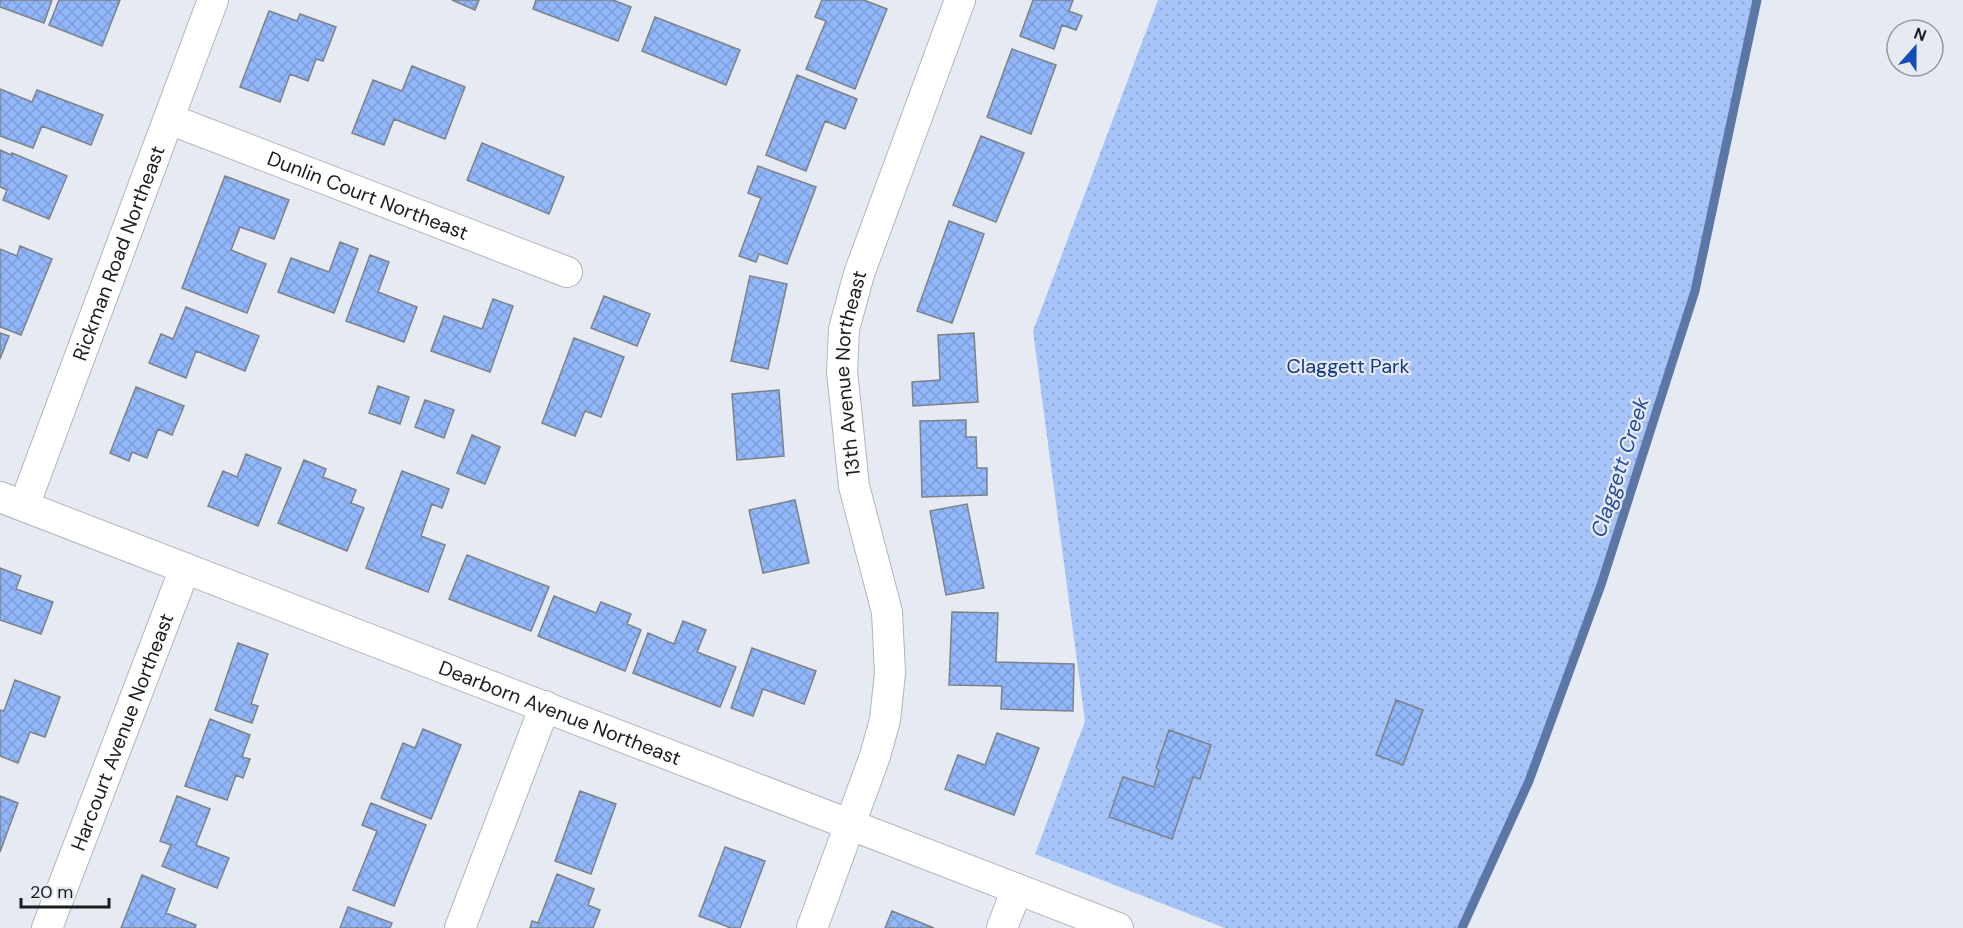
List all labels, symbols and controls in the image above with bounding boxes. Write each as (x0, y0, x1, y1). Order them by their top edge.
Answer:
north arrow (1885, 18, 1945, 78)
text: N (1911, 23, 1929, 46)
street label: Rickman Road Northeast (66, 142, 171, 364)
street label: Dunlin Court Northeast (264, 145, 472, 246)
street label: 13th Avenue Northeast (829, 267, 872, 478)
park label: Claggett Park (1286, 353, 1410, 379)
water label: Claggett Creek (1584, 393, 1656, 541)
street label: Harcourt Avenue Northeast (65, 609, 180, 854)
street label: Dearborn Avenue Northeast (435, 654, 685, 771)
scale bar (21, 871, 110, 909)
text: 20 m (30, 880, 73, 904)

